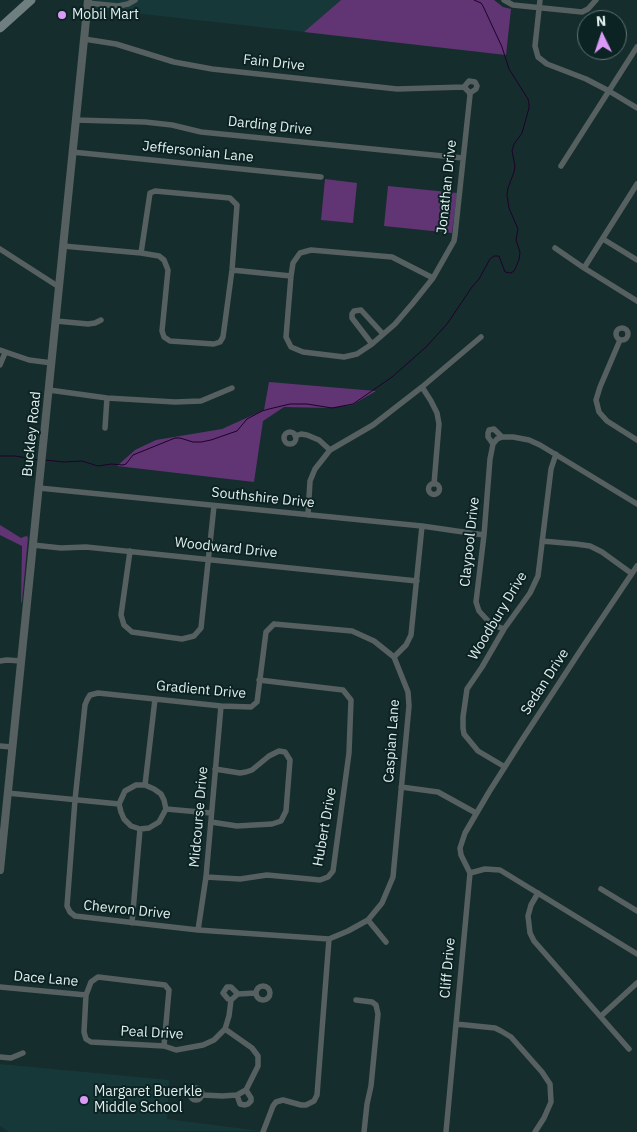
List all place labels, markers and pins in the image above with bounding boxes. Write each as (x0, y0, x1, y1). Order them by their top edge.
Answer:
place label: Mobil Mart (72, 7, 139, 23)
marker: Mobil Mart (56, 9, 68, 21)
place label: Margaret Buerkle Middle School (94, 1084, 202, 1116)
marker: Margaret Buerkle Middle School (78, 1094, 90, 1106)

